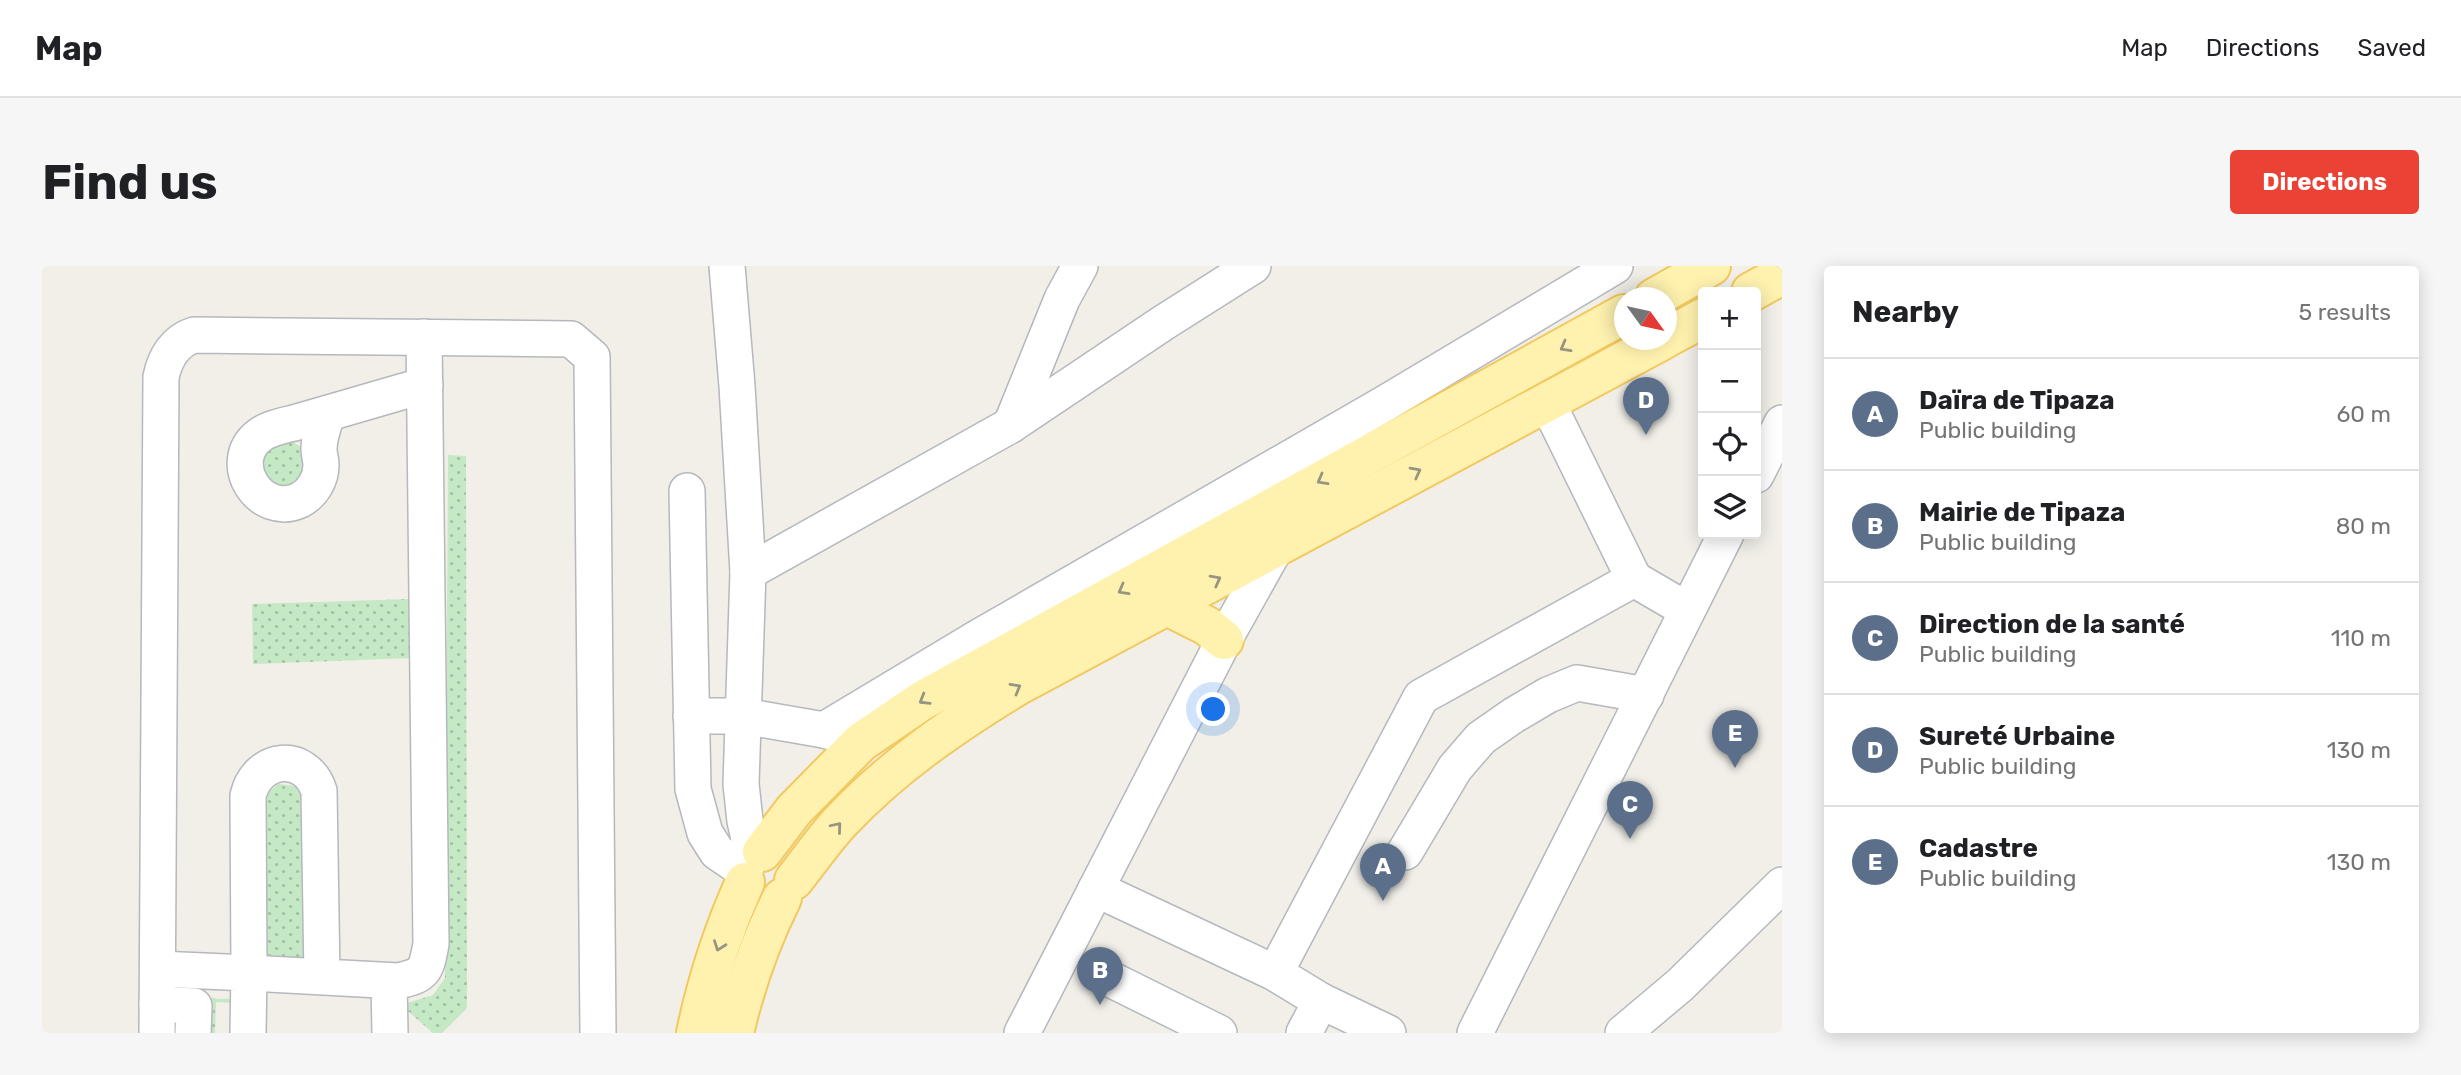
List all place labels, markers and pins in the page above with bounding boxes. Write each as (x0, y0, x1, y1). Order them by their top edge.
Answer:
pin: D (1623, 377, 1669, 435)
pin: E (1712, 710, 1758, 768)
pin: C (1607, 781, 1653, 839)
pin: A (1360, 843, 1406, 901)
pin: B (1077, 947, 1123, 1005)

